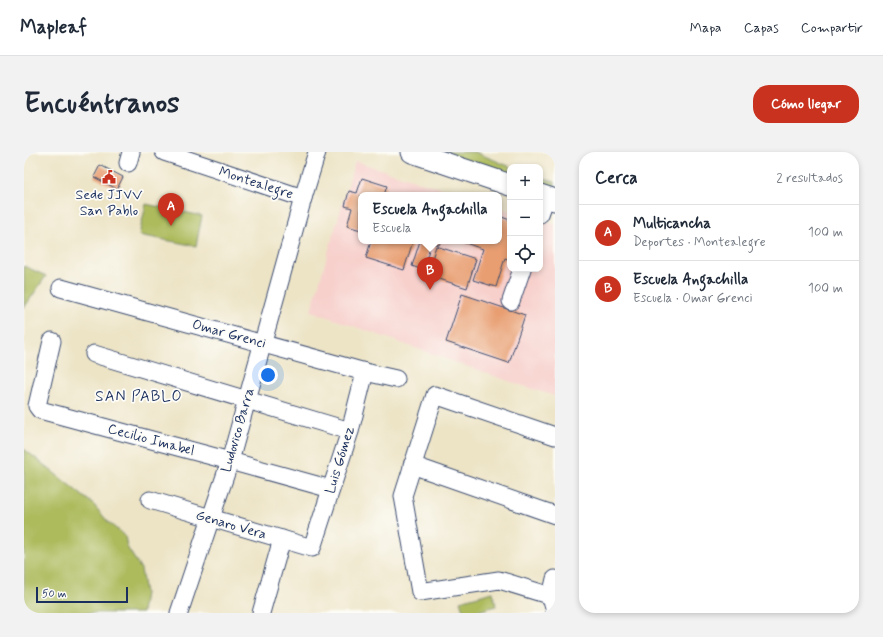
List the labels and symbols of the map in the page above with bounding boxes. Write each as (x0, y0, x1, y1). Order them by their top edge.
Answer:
street label: Montealegre (216, 163, 295, 205)
public building icon: Sede JJVV San Pablo (101, 169, 117, 185)
place label: Sede JJVV San Pablo (75, 186, 143, 220)
pin: A (158, 193, 184, 226)
pin: B (417, 257, 443, 290)
street label: Omar Grenci (190, 316, 268, 352)
your location (258, 365, 278, 385)
street label: Ludovico Barra (217, 386, 259, 474)
district label: SAN PABLO (95, 387, 183, 407)
street label: Cecilio Imabel (106, 420, 196, 460)
street label: Luis Gómez (321, 424, 359, 496)
street label: Genaro Vera (194, 506, 269, 544)
scale bar (36, 585, 128, 604)

